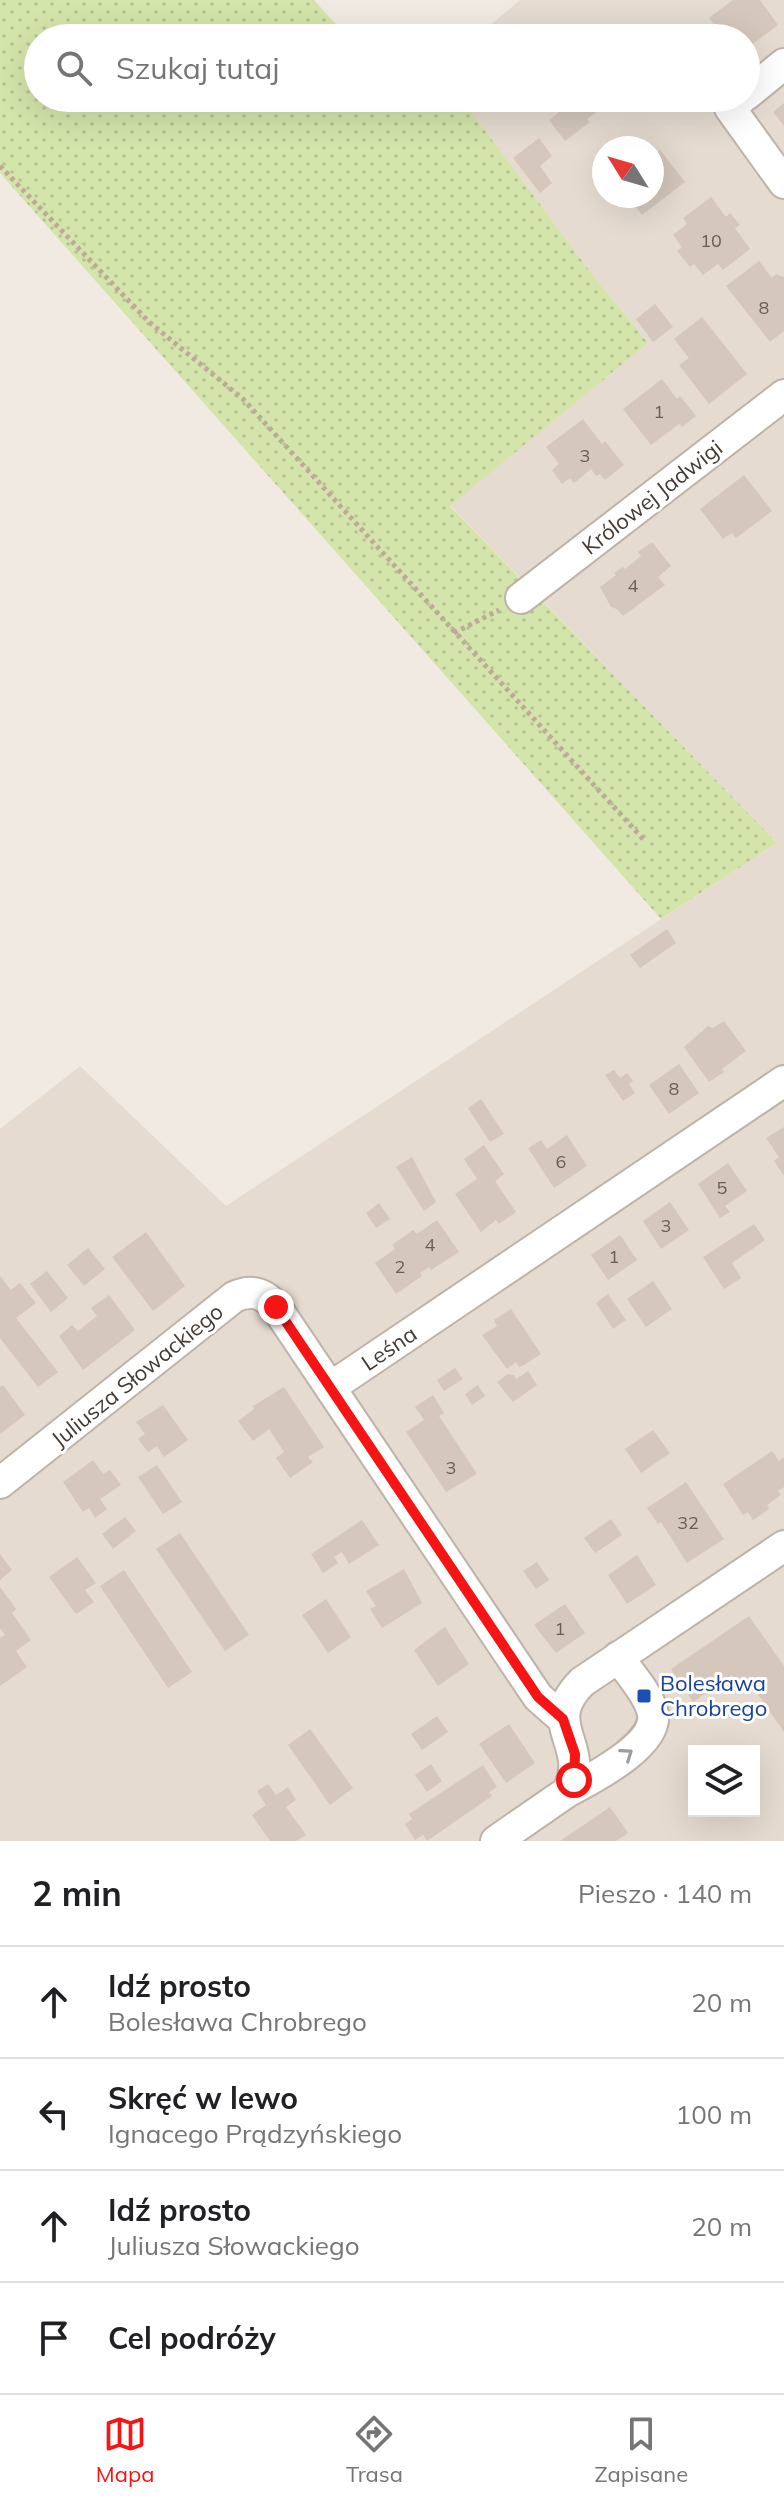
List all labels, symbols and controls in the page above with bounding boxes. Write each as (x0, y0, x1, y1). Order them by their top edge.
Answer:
search box (24, 24, 760, 112)
icon: search (52, 46, 96, 90)
text: Szukaj tutaj (116, 49, 279, 87)
north arrow (592, 136, 664, 208)
house number: 10 (700, 229, 722, 252)
house number: 8 (759, 296, 769, 319)
house number: 1 (654, 400, 664, 423)
street label: Królowej Jadwigi (576, 434, 728, 560)
house number: 3 (580, 444, 590, 467)
house number: 4 (628, 574, 639, 597)
house number: 8 (669, 1077, 679, 1100)
house number: 6 (556, 1150, 566, 1173)
house number: 5 (717, 1176, 728, 1199)
house number: 3 (661, 1214, 671, 1237)
house number: 4 (425, 1233, 436, 1256)
house number: 1 (609, 1245, 619, 1268)
house number: 2 (395, 1255, 405, 1278)
route end (258, 1289, 294, 1325)
street label: Juliusza Słowackiego (45, 1297, 229, 1453)
street label: Leśna (356, 1319, 422, 1377)
house number: 3 (446, 1456, 456, 1479)
house number: 32 (677, 1511, 699, 1534)
house number: 1 (555, 1617, 565, 1640)
place label: Bolesława Chrobrego (660, 1669, 767, 1722)
marker: Bolesława Chrobrego (635, 1687, 653, 1705)
map controls (688, 1745, 760, 1817)
button: layers (688, 1745, 760, 1817)
one-way arrow (619, 1749, 633, 1764)
route start (556, 1762, 592, 1798)
text: 2 min (32, 1872, 122, 1915)
text: Pieszo · 140 m (578, 1877, 752, 1910)
text: Idź prosto (108, 1967, 251, 2005)
icon: ahead (32, 1980, 76, 2024)
text: 20 m (691, 1986, 752, 2019)
text: Bolesława Chrobrego (108, 2005, 367, 2038)
text: Skręć w lewo (108, 2079, 298, 2117)
icon: left (32, 2092, 76, 2136)
text: 100 m (676, 2098, 752, 2131)
text: Ignacego Prądzyńskiego (108, 2117, 402, 2150)
text: Idź prosto (108, 2191, 251, 2229)
icon: ahead (32, 2204, 76, 2248)
text: 20 m (691, 2210, 752, 2243)
text: Juliusza Słowackiego (108, 2229, 360, 2262)
icon: arrive (32, 2316, 76, 2360)
text: Cel podróży (108, 2319, 276, 2357)
tab: Mapa (96, 2412, 154, 2488)
tab: Trasa (346, 2412, 403, 2488)
tab: Zapisane (595, 2412, 688, 2488)

